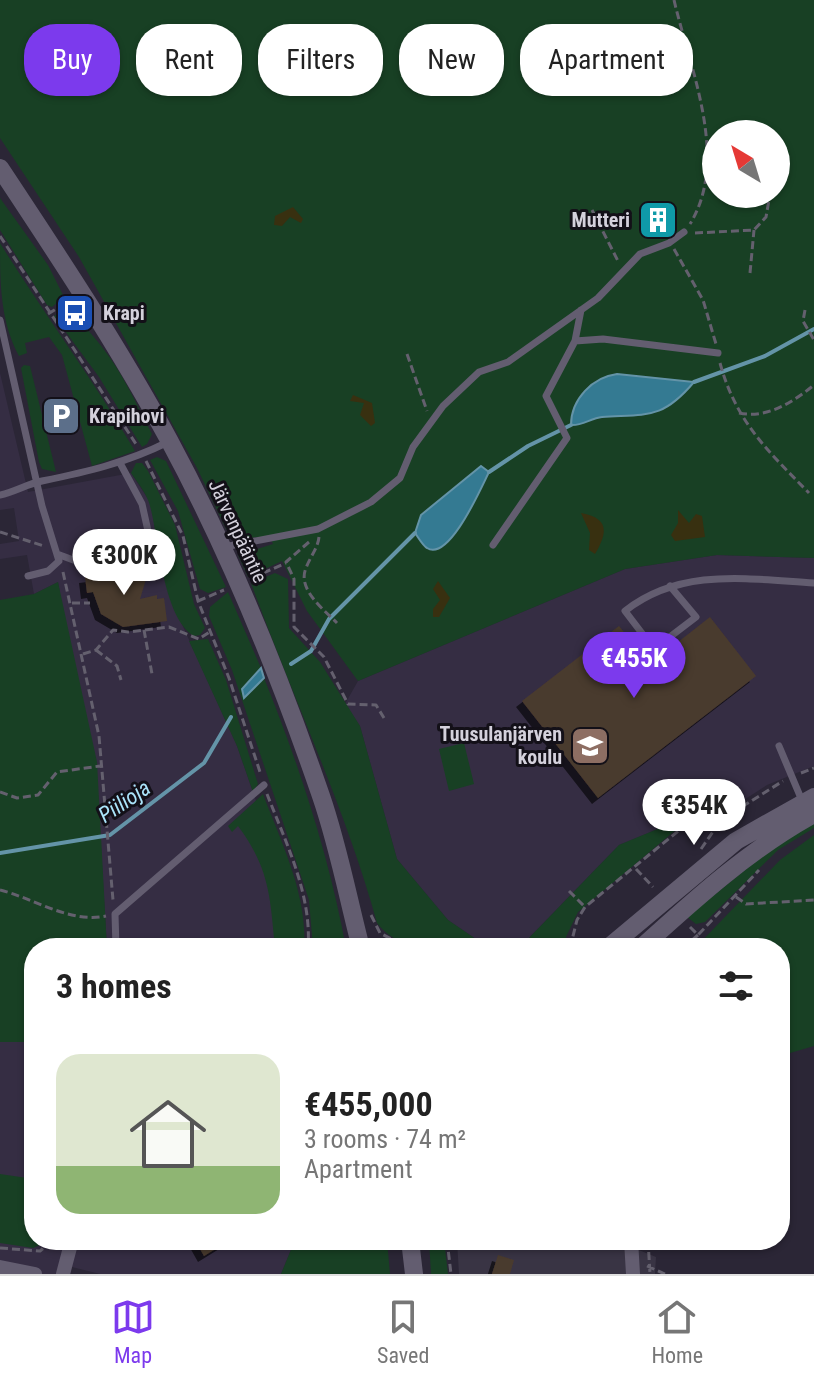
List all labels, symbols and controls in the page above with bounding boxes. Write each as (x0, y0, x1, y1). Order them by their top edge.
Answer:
chip: Buy (24, 24, 120, 96)
chip: Rent (136, 24, 242, 96)
chip: Filters (258, 24, 383, 96)
chip: New (399, 24, 504, 96)
chip: Apartment (520, 24, 693, 96)
north arrow (702, 120, 790, 208)
map controls (702, 120, 790, 208)
building icon: Mutteri (637, 199, 679, 241)
place label: Mutteri (572, 208, 630, 232)
bus stop icon: Krapi (54, 292, 96, 334)
place label: Krapi (103, 301, 145, 325)
parking icon: Krapihovi (40, 395, 82, 437)
place label: Krapihovi (89, 404, 164, 428)
street label: Järvenpääntie (204, 475, 272, 587)
pin: €300K (68, 529, 180, 597)
text: €300K (91, 540, 157, 570)
pin: €455K (578, 632, 690, 700)
text: €455K (601, 643, 667, 673)
place label: Tuusulanjärven koulu (440, 722, 562, 769)
school or university icon: Tuusulanjärven koulu (569, 725, 611, 767)
water label: Piilioja (94, 775, 155, 828)
pin: €354K (638, 779, 750, 847)
text: €354K (661, 790, 727, 820)
icon: filters (714, 964, 758, 1008)
text: 3 homes (56, 966, 172, 1006)
text: €455,000 (304, 1084, 433, 1124)
icon: home (120, 1086, 216, 1182)
text: 3 rooms · 74 m² (304, 1124, 466, 1154)
text: Apartment (304, 1154, 413, 1184)
tab: Map (111, 1295, 155, 1368)
tab: Saved (377, 1295, 429, 1368)
tab: Home (651, 1295, 703, 1368)

